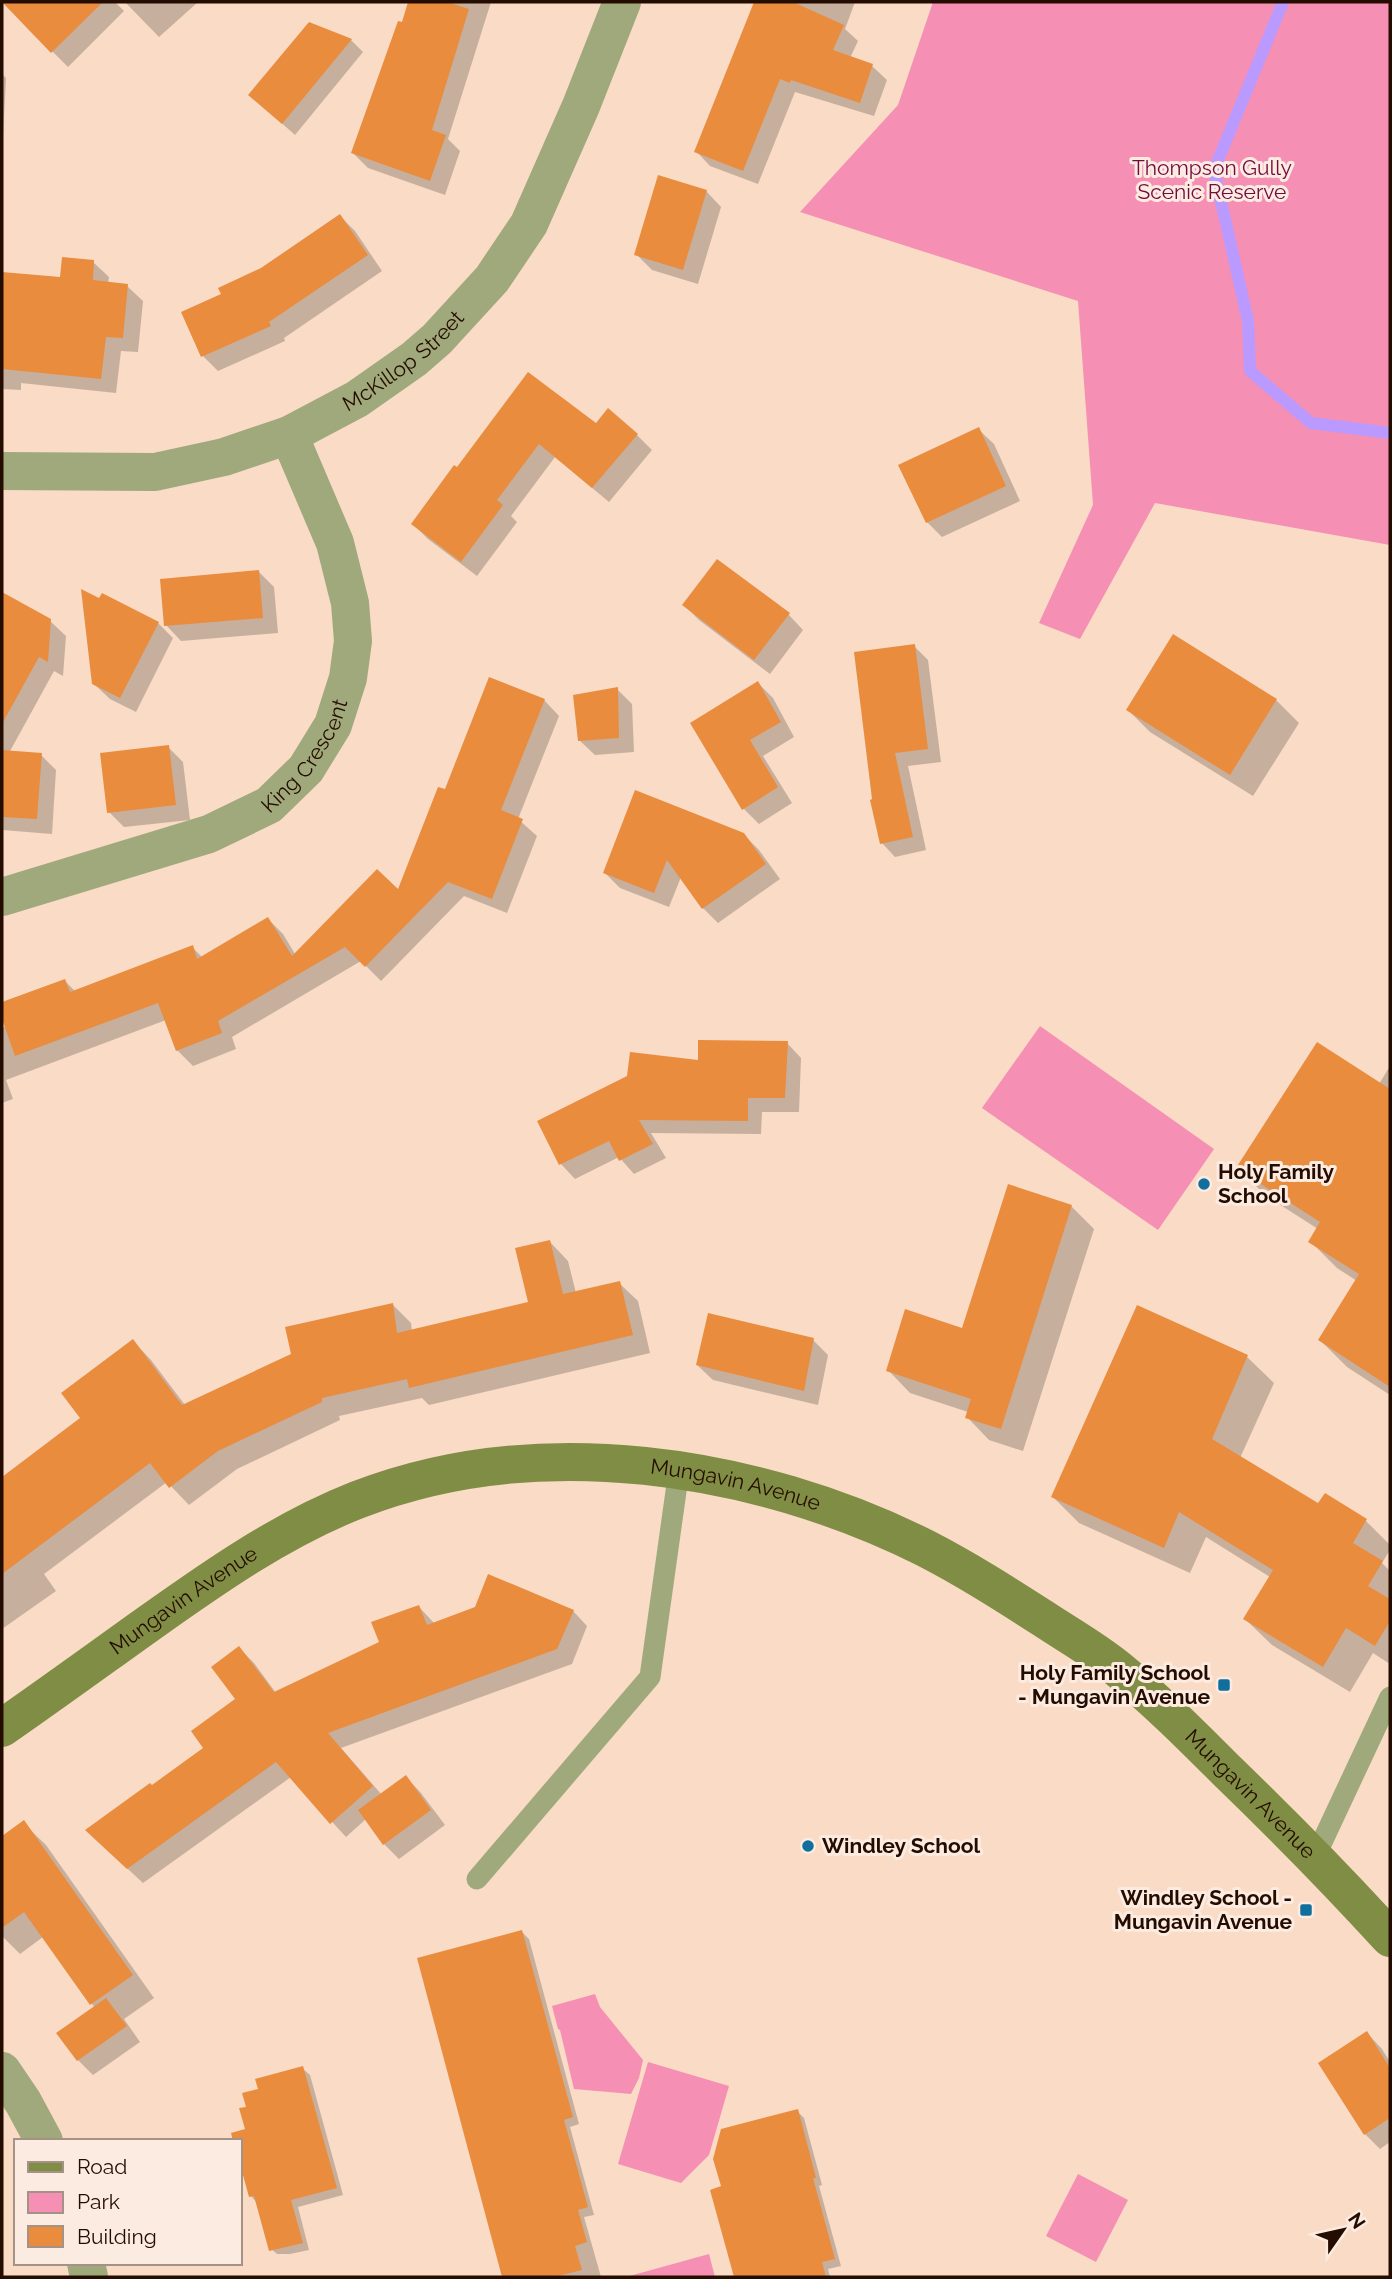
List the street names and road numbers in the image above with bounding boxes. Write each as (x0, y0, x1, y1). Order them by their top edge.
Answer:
street label: McKillop Street (338, 305, 469, 416)
street label: King Crescent (256, 696, 352, 818)
street label: Mungavin Avenue (649, 1454, 824, 1516)
street label: Mungavin Avenue (104, 1540, 262, 1660)
street label: Mungavin Avenue (1180, 1724, 1321, 1864)

